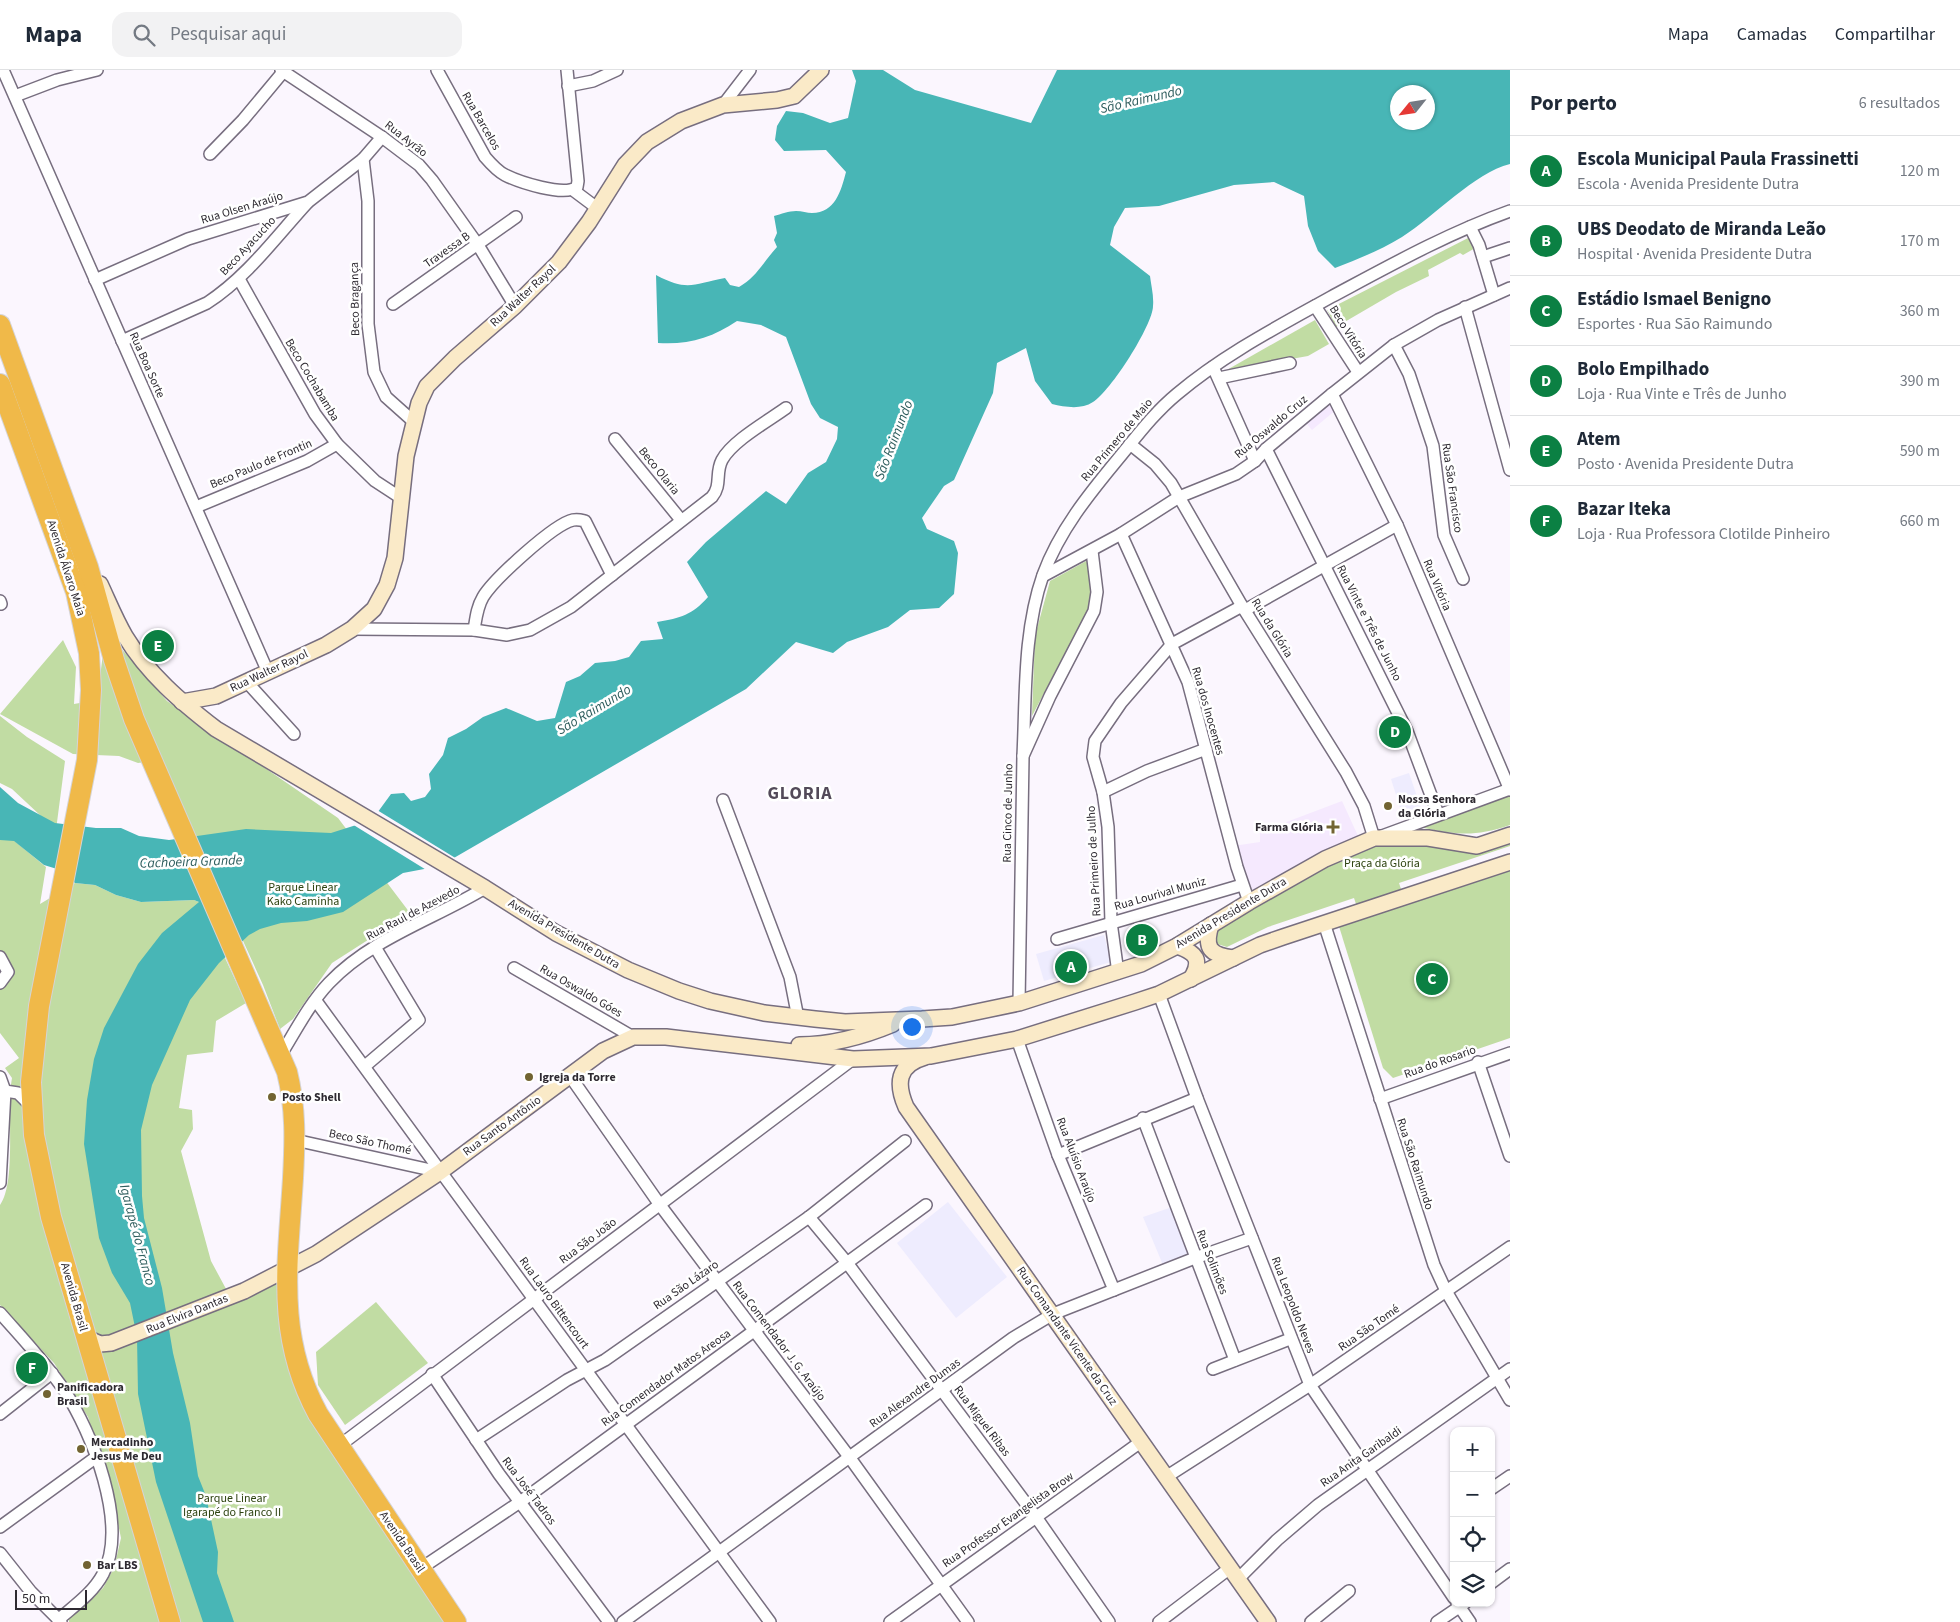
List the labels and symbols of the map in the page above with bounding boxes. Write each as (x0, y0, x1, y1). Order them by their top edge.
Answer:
water label: São Raimundo (1098, 81, 1184, 119)
north arrow (1390, 85, 1435, 130)
street label: Rua Barcelos (457, 89, 505, 153)
street label: Rua Ayrão (381, 117, 431, 161)
street label: Rua Olsen Araújo (199, 187, 285, 229)
street label: Beco Ayacucho (216, 213, 280, 279)
street label: Travessa B (420, 228, 474, 272)
street label: Rua Walter Rayol (486, 261, 560, 331)
street label: Beco Bragança (346, 262, 364, 336)
street label: Beco Vitória (1325, 302, 1371, 362)
street label: Rua Boa Sorte (125, 329, 169, 401)
street label: Beco Cochabamba (281, 336, 343, 424)
street label: Rua Oswaldo Cruz (1231, 391, 1311, 463)
street label: Rua Primero de Maio (1077, 395, 1157, 485)
water label: São Raimundo (870, 397, 918, 483)
street label: Beco Paulo de Frontin (207, 435, 315, 493)
street label: Rua São Francisco (1437, 442, 1467, 534)
street label: Beco Olaria (634, 443, 684, 499)
street label: Avenida Álvaro Maia (42, 518, 90, 618)
street label: Rua Vitória (1419, 557, 1455, 613)
street label: Rua Vinte e Três de Junho (1332, 562, 1406, 684)
street label: Rua da Glória (1247, 595, 1297, 661)
pin: E (142, 627, 174, 665)
street label: Rua Walter Rayol (227, 645, 311, 697)
street label: Rua dos Inocentes (1187, 665, 1229, 757)
water label: São Raimundo (553, 680, 635, 740)
pin: D (1379, 713, 1411, 751)
street label: Rua Cinco de Junho (999, 763, 1017, 863)
district label: GLORIA (767, 781, 833, 806)
place label: Nossa Senhora da Glória (1398, 791, 1476, 822)
marker: Nossa Senhora da Glória (1382, 800, 1394, 812)
street label: Rua Primeiro de Julho (1083, 805, 1105, 917)
place label: Farma Glória (1255, 819, 1323, 836)
marker: Farma Glória (1327, 821, 1339, 833)
water label: Cachoeira Grande (139, 850, 243, 874)
park label: Praça da Glória (1344, 855, 1420, 872)
street label: Rua Lourival Muniz (1112, 873, 1208, 915)
street label: Avenida Presidente Dutra (1172, 873, 1290, 953)
park label: Parque Linear Kako Caminha (267, 879, 339, 910)
street label: Rua Raul de Azevedo (363, 881, 463, 945)
street label: Avenida Presidente Dutra (505, 895, 623, 973)
pin: B (1126, 921, 1158, 959)
pin: A (1055, 948, 1087, 986)
street label: Rua Oswaldo Góes (537, 960, 625, 1022)
pin: C (1416, 960, 1448, 998)
your location (899, 1014, 925, 1040)
street label: Rua do Rosario (1402, 1041, 1478, 1083)
place label: Igreja da Torre (539, 1069, 616, 1086)
marker: Igreja da Torre (523, 1071, 535, 1083)
place label: Posto Shell (282, 1089, 341, 1106)
marker: Posto Shell (266, 1091, 278, 1103)
street label: Rua Santo Antônio (459, 1092, 545, 1160)
street label: Rua Aluísio Araújo (1052, 1115, 1100, 1205)
street label: Rua São Raimundo (1392, 1116, 1438, 1212)
street label: Beco São Thomé (327, 1125, 413, 1159)
water label: Igarapé do Franco (114, 1182, 160, 1288)
street label: Rua São João (556, 1214, 620, 1268)
street label: Rua Solimões (1192, 1227, 1232, 1297)
street label: Rua Lauro Bittencourt (515, 1254, 593, 1352)
street label: Rua Leopoldo Neves (1267, 1254, 1319, 1356)
street label: Rua São Lázaro (650, 1256, 722, 1314)
street label: Avenida Brasil (56, 1261, 92, 1333)
street label: Rua Comandante Vicente da Cruz (1012, 1263, 1122, 1409)
street label: Rua Comendador J. G. Araújo (728, 1278, 830, 1404)
street label: Rua Elvira Dantas (144, 1290, 230, 1338)
street label: Rua São Tomé (1335, 1301, 1403, 1355)
street label: Rua Comendador Matos Areosa (598, 1325, 734, 1431)
pin: F (16, 1349, 48, 1387)
street label: Rua Alexandre Dumas (866, 1354, 964, 1432)
place label: Panificadora Brasil (57, 1379, 124, 1410)
street label: Rua Miguel Ribas (950, 1382, 1014, 1460)
marker: Panificadora Brasil (41, 1388, 53, 1400)
street label: Rua Anita Garibaldi (1317, 1423, 1405, 1491)
place label: Mercadinho Jesus Me Deu (91, 1434, 162, 1465)
marker: Mercadinho Jesus Me Deu (75, 1443, 87, 1455)
street label: Rua José Tadros (498, 1453, 560, 1529)
street label: Rua Professor Evangelista Brow (939, 1468, 1077, 1572)
park label: Parque Linear Igarapé do Franco II (183, 1490, 281, 1521)
street label: Avenida Brasil (375, 1508, 429, 1576)
place label: Bar LBS (97, 1557, 138, 1574)
marker: Bar LBS (81, 1559, 93, 1571)
scale bar (15, 1587, 88, 1610)

